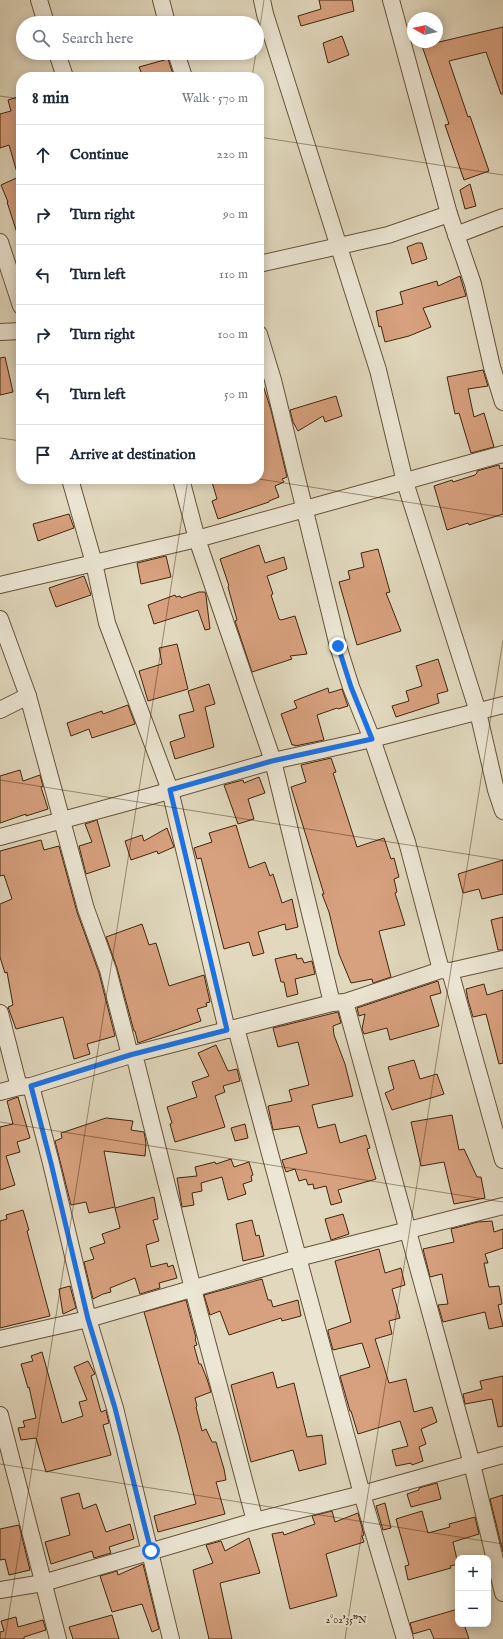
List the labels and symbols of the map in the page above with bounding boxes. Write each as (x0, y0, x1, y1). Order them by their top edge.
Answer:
north arrow (407, 12, 443, 48)
route end (329, 637, 347, 655)
route start (142, 1542, 160, 1560)
text: 2°02'35"N (325, 1614, 367, 1627)

